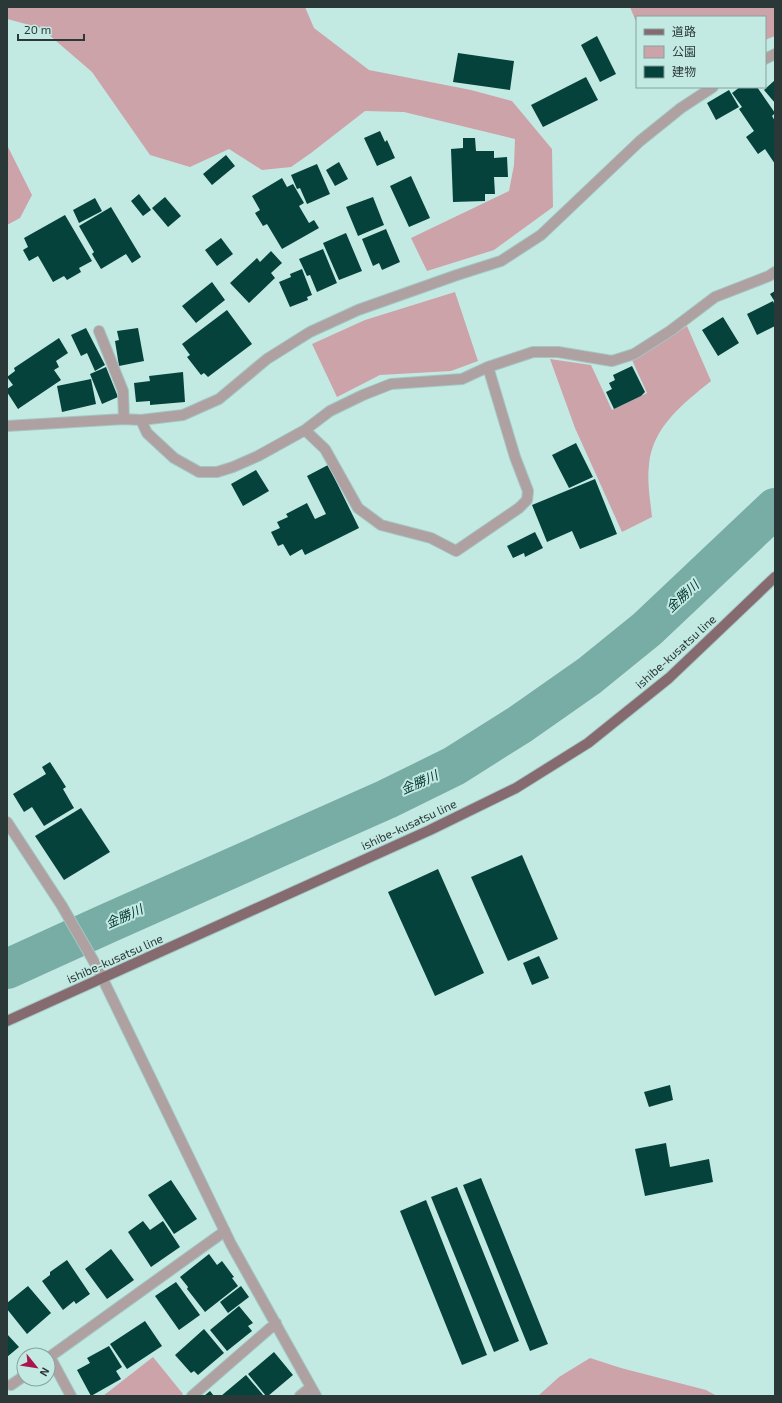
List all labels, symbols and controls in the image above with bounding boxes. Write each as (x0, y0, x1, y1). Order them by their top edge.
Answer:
scale bar (18, 16, 84, 42)
legend (636, 16, 766, 88)
text: 20 m (24, 22, 51, 36)
text: 道路 (672, 24, 696, 38)
text: 公園 (672, 44, 696, 58)
text: 建物 (672, 64, 696, 78)
water label: 金勝川 (662, 575, 703, 615)
street label: ishibe-kusatsu line (632, 611, 718, 691)
water label: 金勝川 (398, 766, 442, 797)
street label: ishibe-kusatsu line (359, 796, 458, 852)
water label: 金勝川 (103, 900, 147, 931)
street label: ishibe-kusatsu line (64, 931, 165, 986)
north arrow (16, 1347, 56, 1387)
text: N (37, 1366, 53, 1379)

